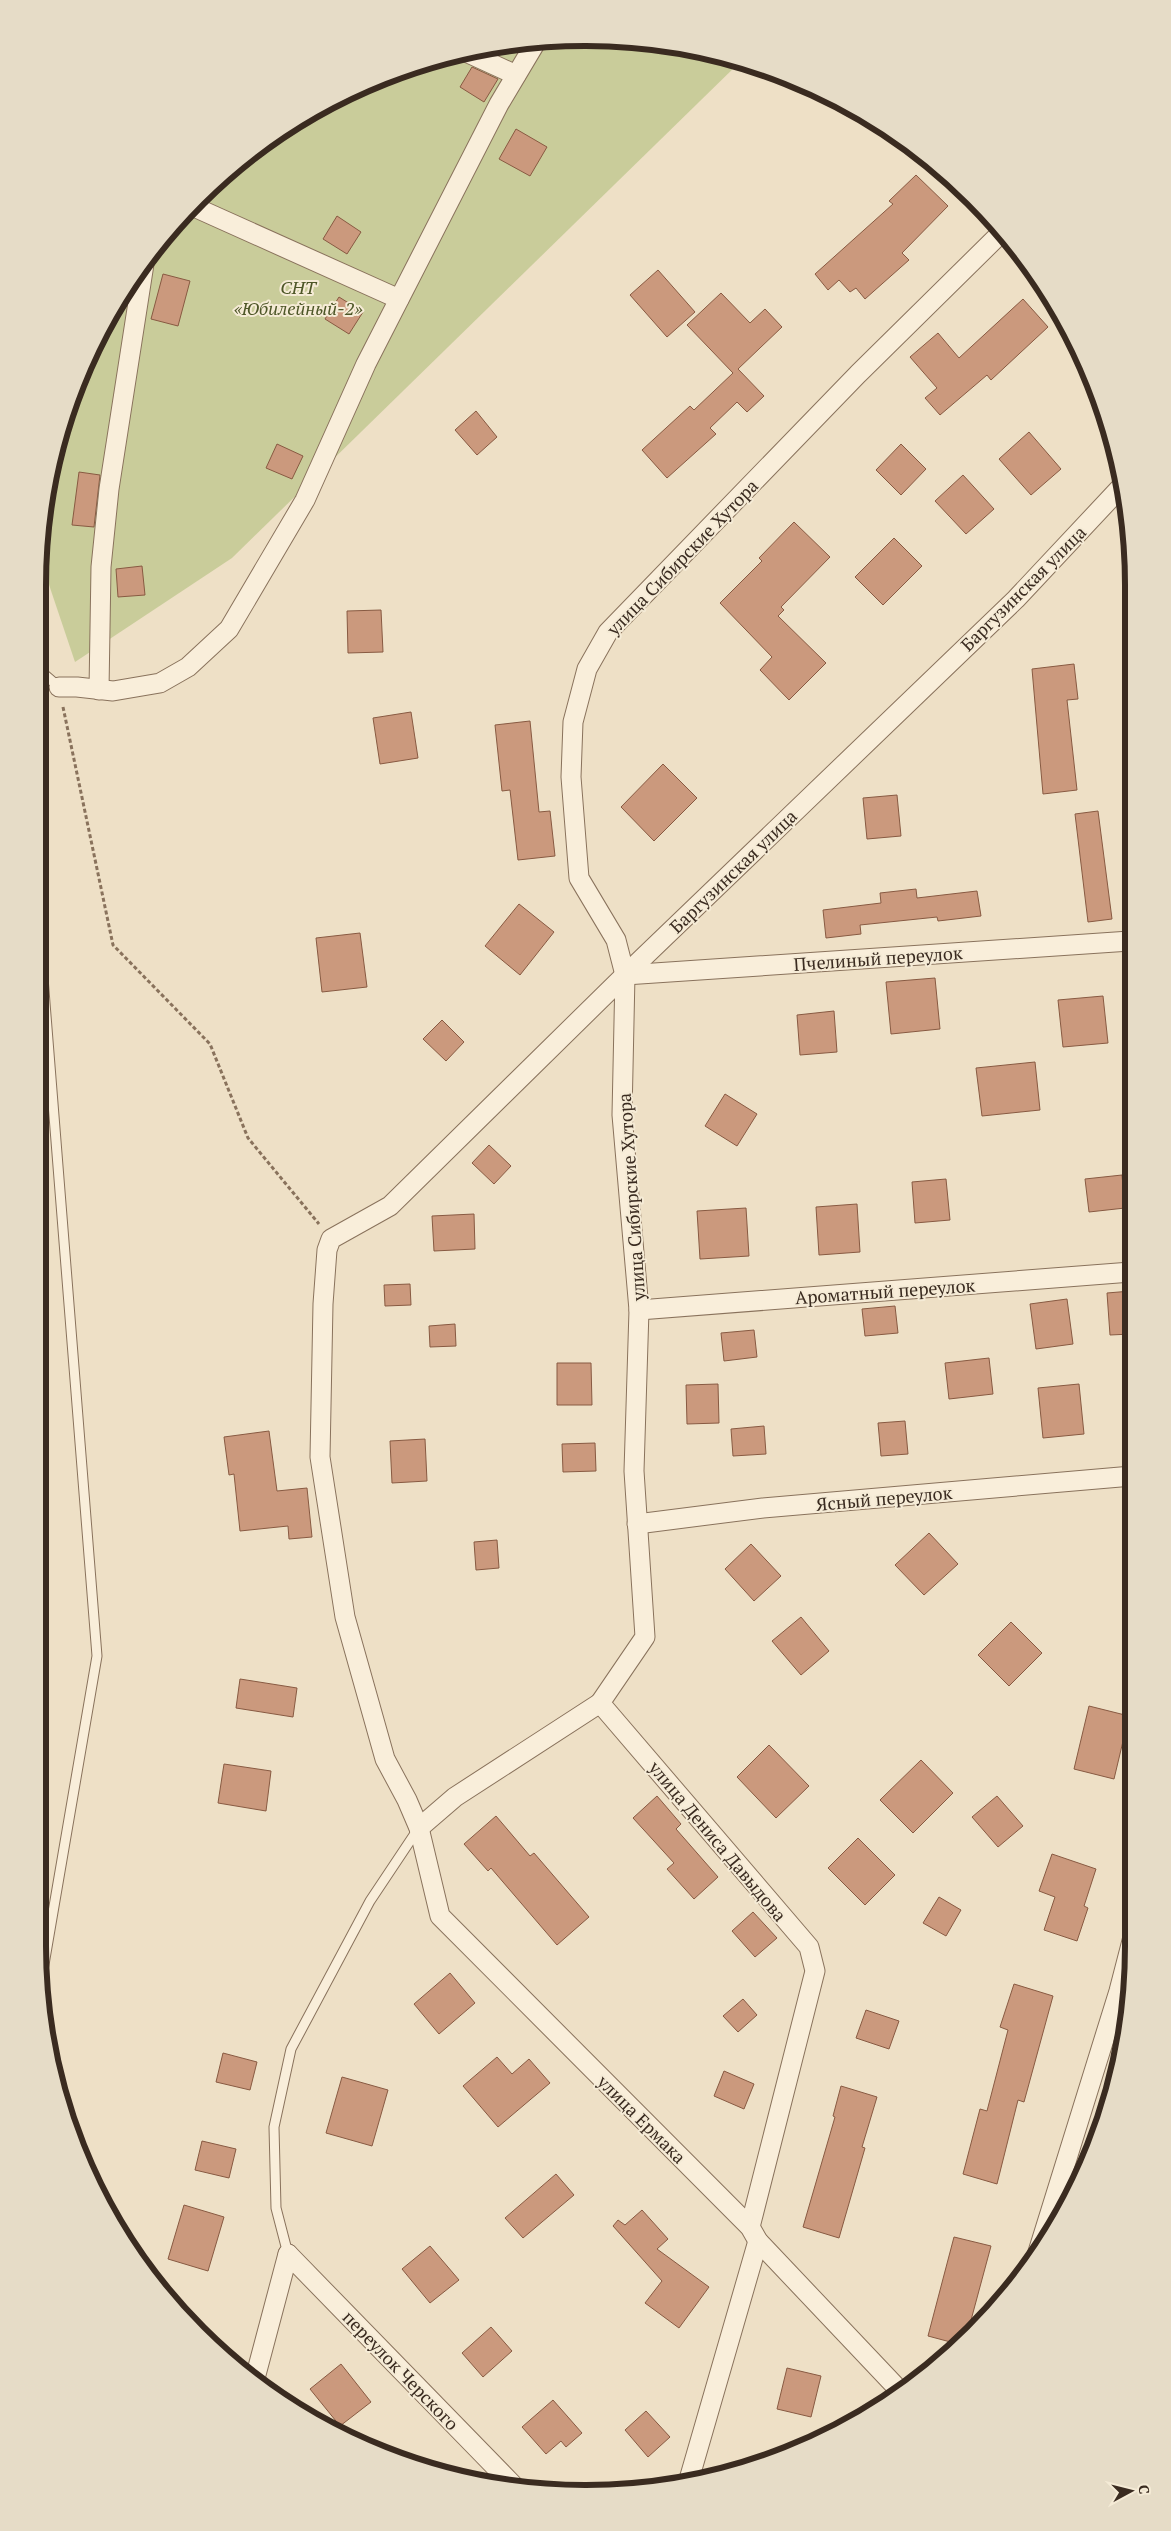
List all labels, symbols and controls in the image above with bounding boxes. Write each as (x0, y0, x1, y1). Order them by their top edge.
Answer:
park label: СНТ «Юбилейный-2» (234, 275, 363, 320)
street label: улица Сибирские Хутора (600, 474, 763, 641)
street label: Баргузинская улица (955, 520, 1091, 656)
street label: Баргузинская улица (664, 804, 802, 938)
street label: Пчелиный переулок (793, 940, 964, 976)
street label: улица Сибирские Хутора (612, 1092, 650, 1303)
street label: Ароматный переулок (794, 1273, 976, 1309)
street label: Ясный переулок (815, 1480, 953, 1516)
street label: улица Дениса Давыдова (643, 1755, 792, 1926)
street label: улица Ермака (592, 2069, 691, 2168)
street label: переулок Черского (338, 2305, 464, 2435)
north arrow (1106, 2466, 1156, 2516)
text: С (1134, 2484, 1154, 2495)

